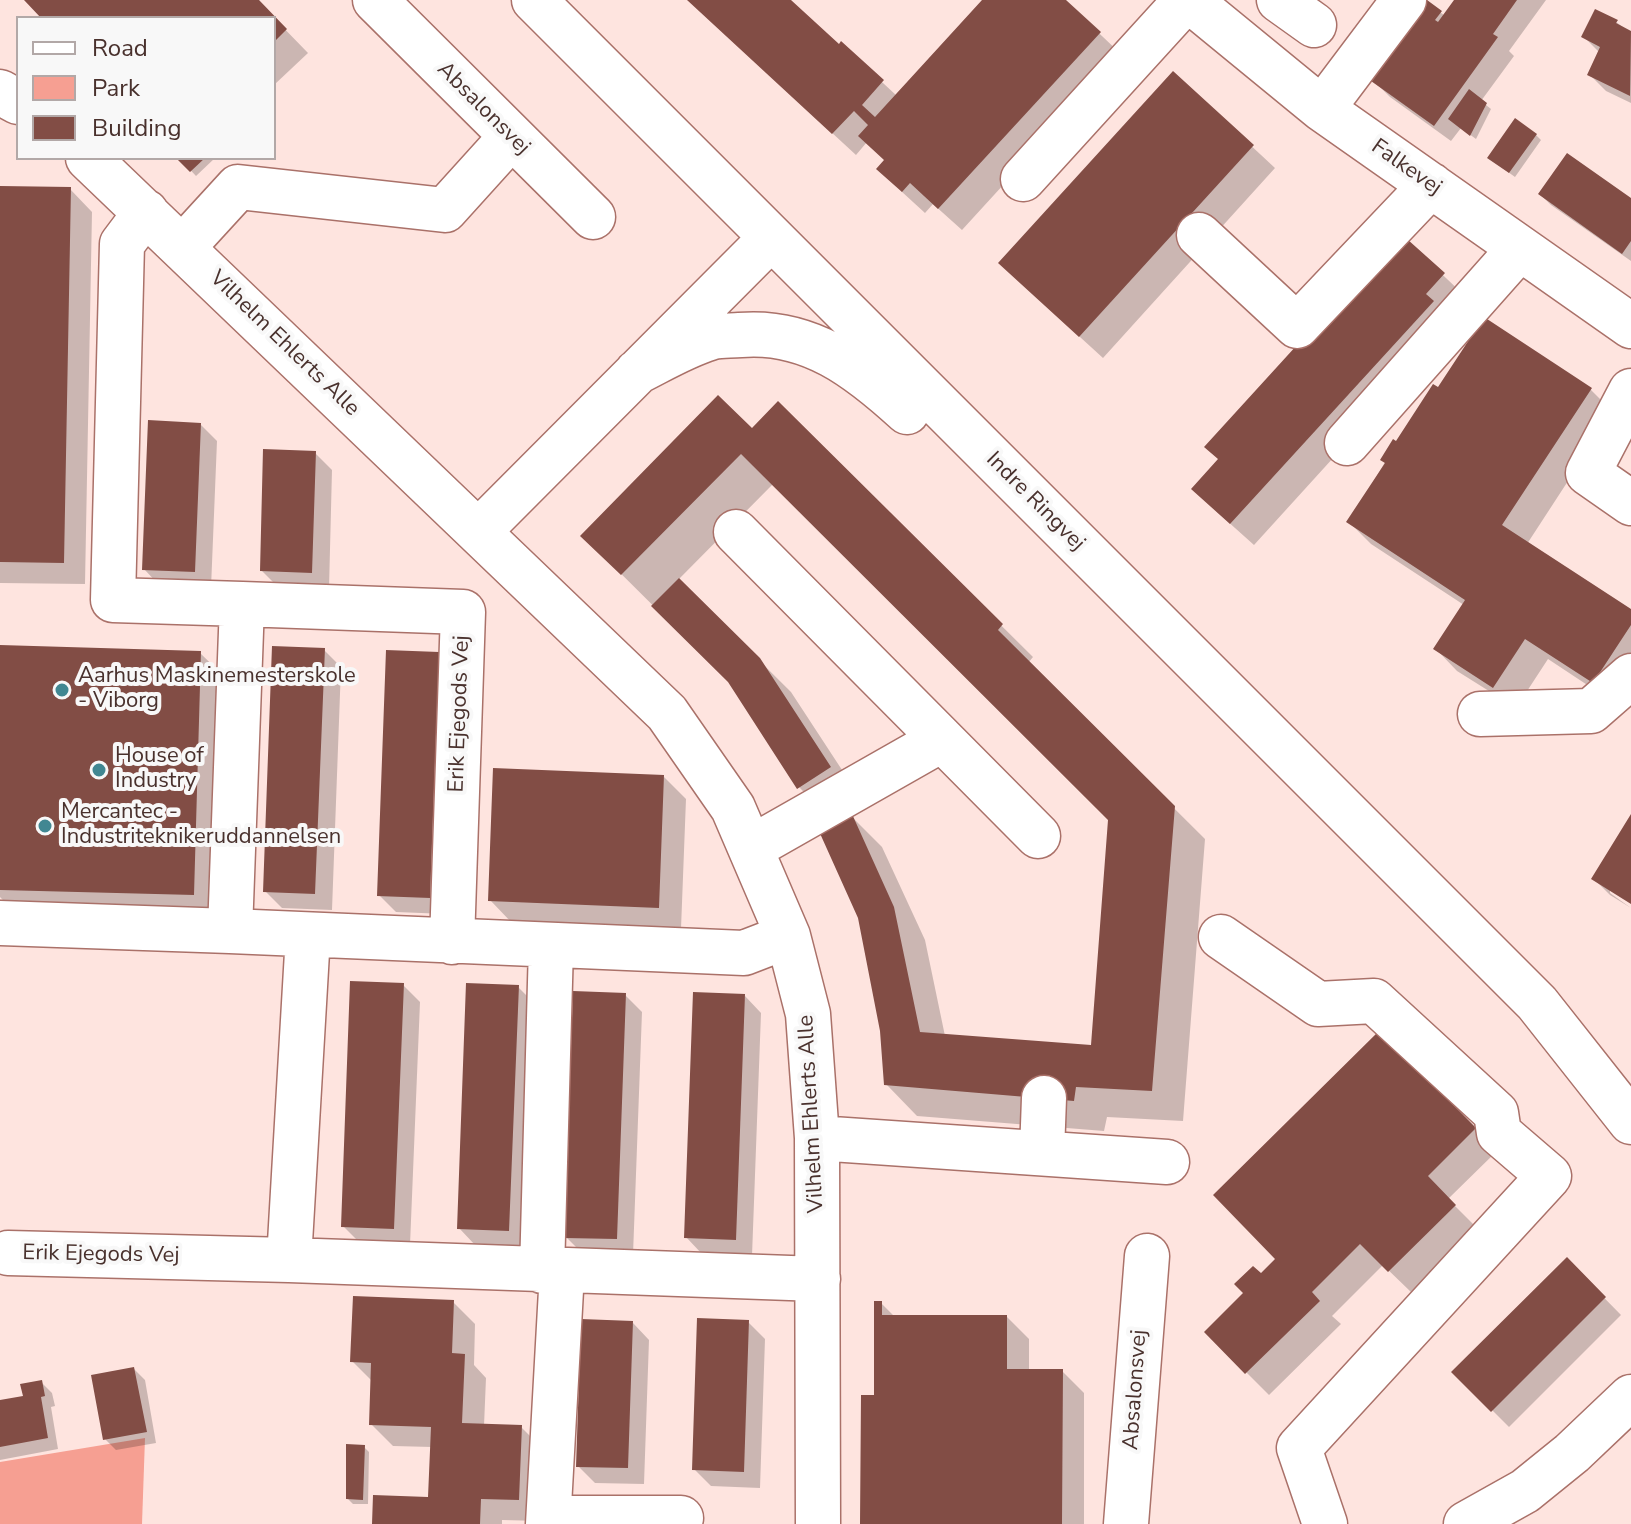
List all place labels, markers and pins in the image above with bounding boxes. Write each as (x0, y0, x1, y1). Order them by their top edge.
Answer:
place label: Aarhus Maskinemesterskole - Viborg (78, 664, 356, 716)
marker: Aarhus Maskinemesterskole - Viborg (53, 681, 71, 699)
place label: House of Industry (115, 744, 204, 796)
marker: House of Industry (90, 761, 108, 779)
place label: Mercantec - Industriteknikeruddannelsen (61, 800, 341, 852)
marker: Mercantec - Industriteknikeruddannelsen (36, 817, 54, 835)

